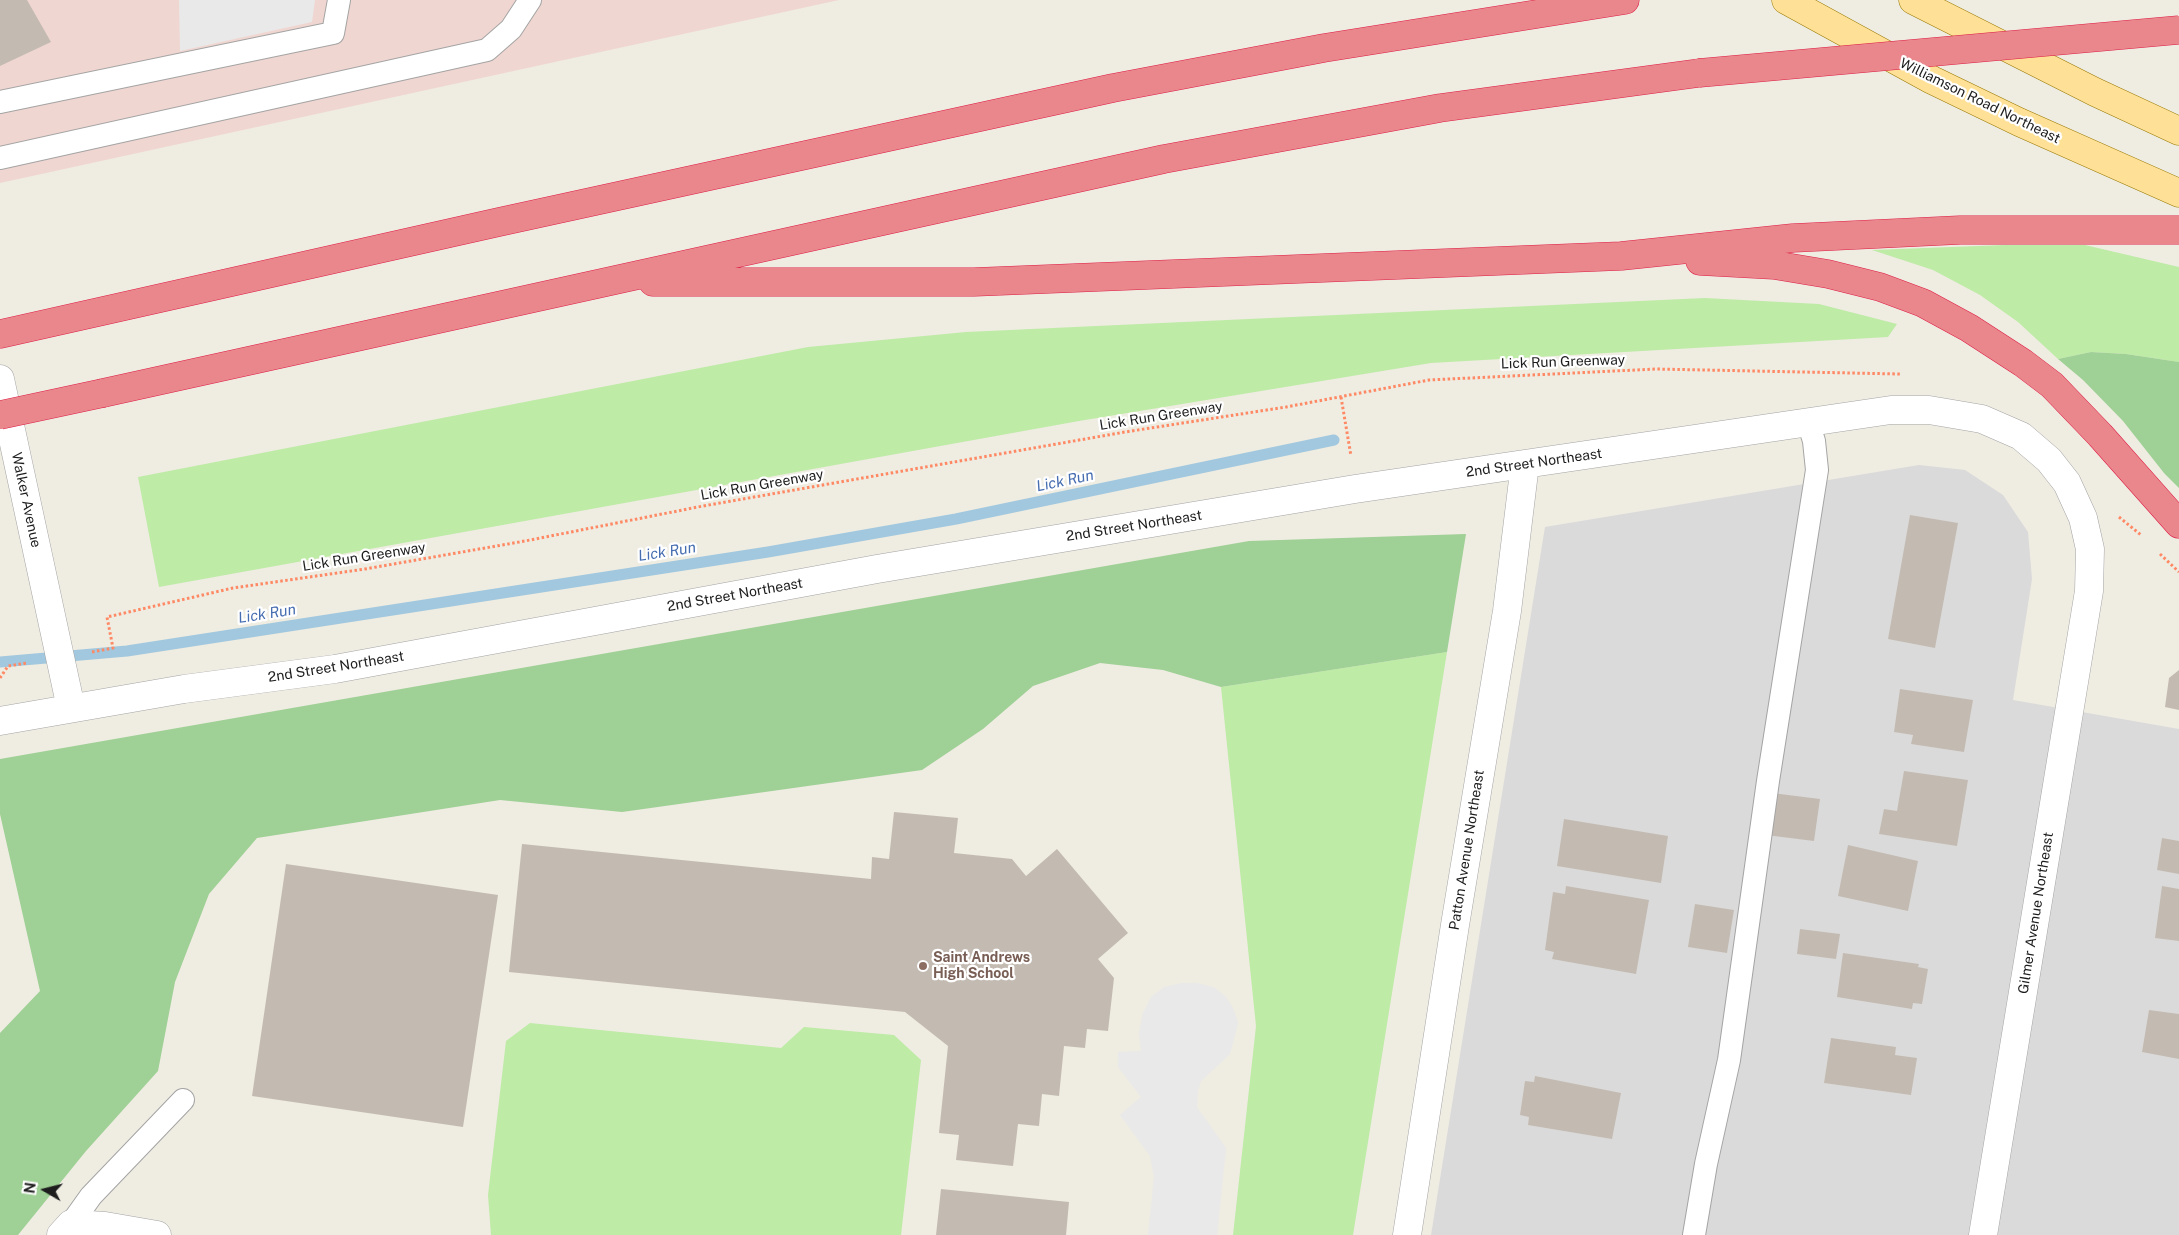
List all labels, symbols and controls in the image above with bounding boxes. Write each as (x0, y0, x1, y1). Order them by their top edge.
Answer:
street label: Williamson Road Northeast (1897, 55, 2063, 147)
street label: Lick Run Greenway (1501, 351, 1625, 373)
street label: Lick Run Greenway (1098, 398, 1224, 434)
street label: 2nd Street Northeast (1465, 445, 1603, 481)
street label: Walker Avenue (8, 451, 44, 549)
street label: Lick Run Greenway (699, 466, 825, 504)
water label: Lick Run (1035, 466, 1095, 496)
street label: 2nd Street Northeast (1065, 507, 1203, 545)
street label: Lick Run Greenway (301, 539, 427, 575)
water label: Lick Run (637, 539, 697, 565)
street label: 2nd Street Northeast (666, 575, 804, 615)
water label: Lick Run (237, 601, 297, 627)
street label: 2nd Street Northeast (267, 648, 405, 686)
street label: Patton Avenue Northeast (1446, 769, 1488, 931)
street label: Gilmer Avenue Northeast (2015, 831, 2057, 995)
place label: Saint Andrews High School (933, 950, 1030, 982)
marker: Saint Andrews High School (917, 960, 929, 972)
north arrow (20, 1165, 70, 1215)
text: N (21, 1181, 39, 1194)

